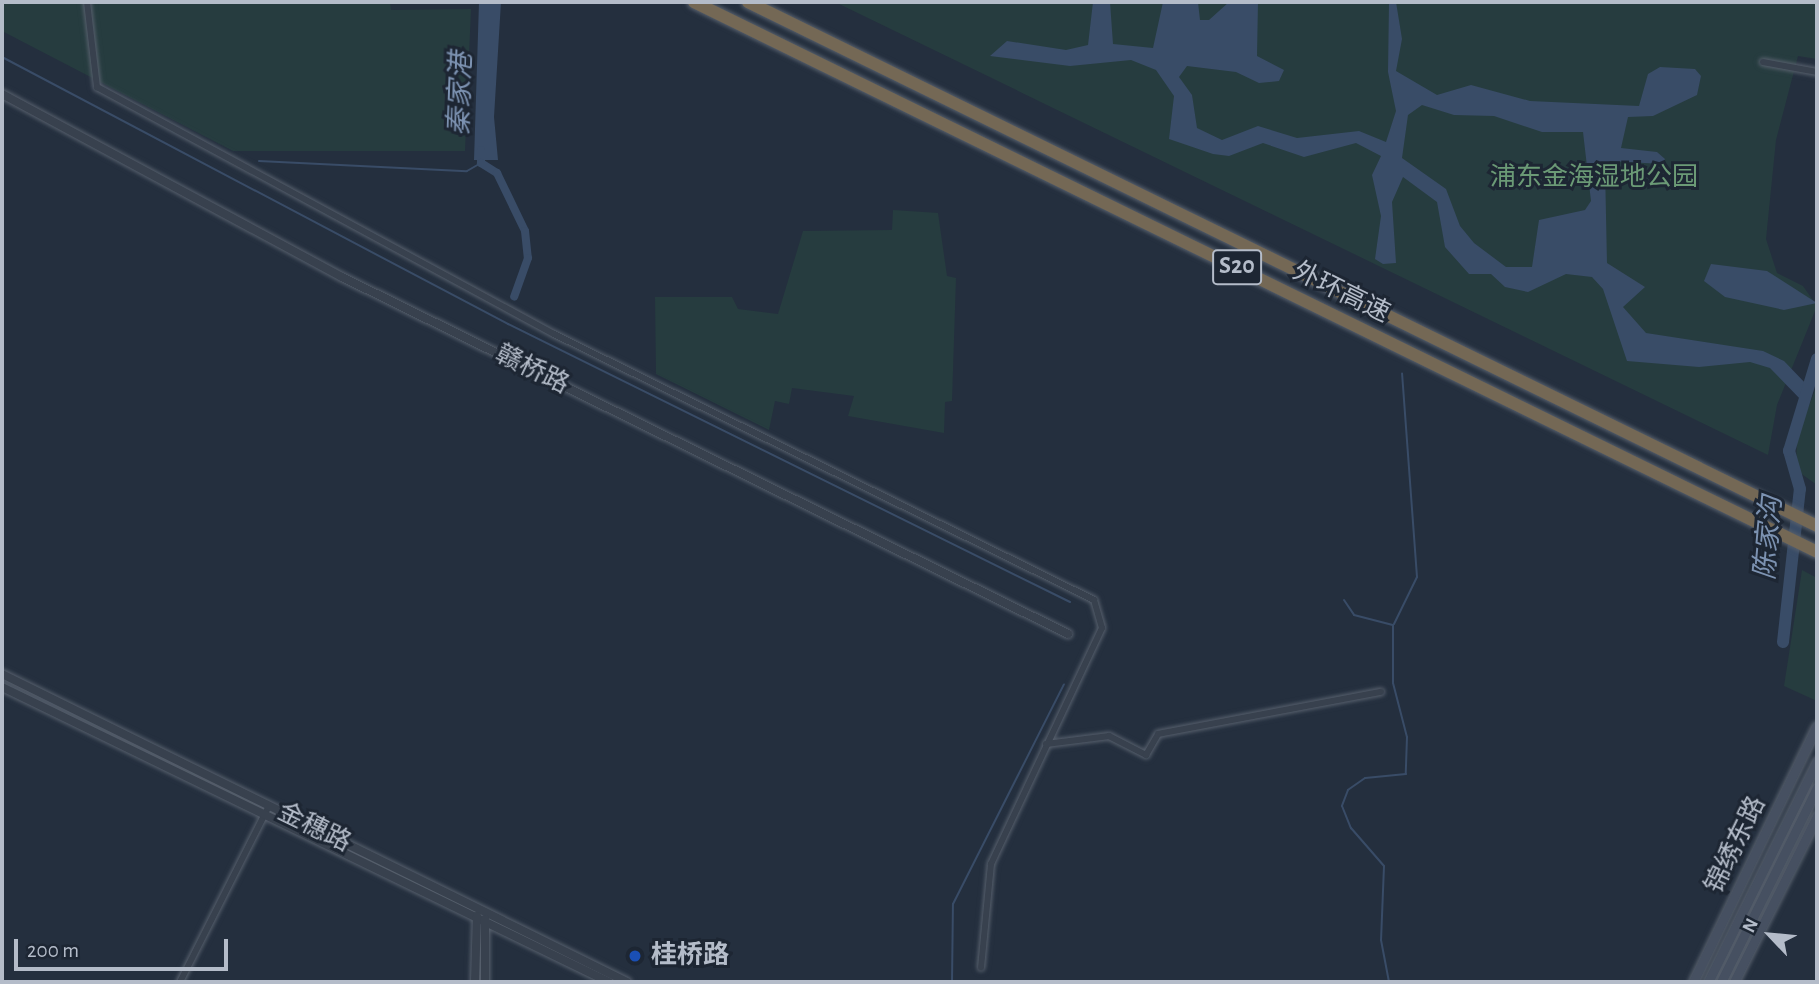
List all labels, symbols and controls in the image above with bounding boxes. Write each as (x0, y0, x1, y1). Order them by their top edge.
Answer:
water label: 秦家港 (443, 51, 479, 137)
park label: 浦东金海湿地公园 (1490, 162, 1698, 194)
road number: S20 (1211, 246, 1263, 288)
street label: 外环高速 (1287, 256, 1395, 330)
street label: 赣桥路 (490, 339, 574, 401)
water label: 陈家沟 (1749, 495, 1789, 581)
street label: 锦绣东路 (1699, 791, 1773, 899)
street label: 金穗路 (272, 797, 356, 859)
north arrow (1735, 900, 1805, 970)
text: N (1739, 915, 1762, 936)
scale bar (18, 925, 231, 969)
text: 200 m (27, 940, 79, 961)
place label: 桂桥路 (651, 940, 729, 972)
marker: 桂桥路 (625, 946, 645, 966)

